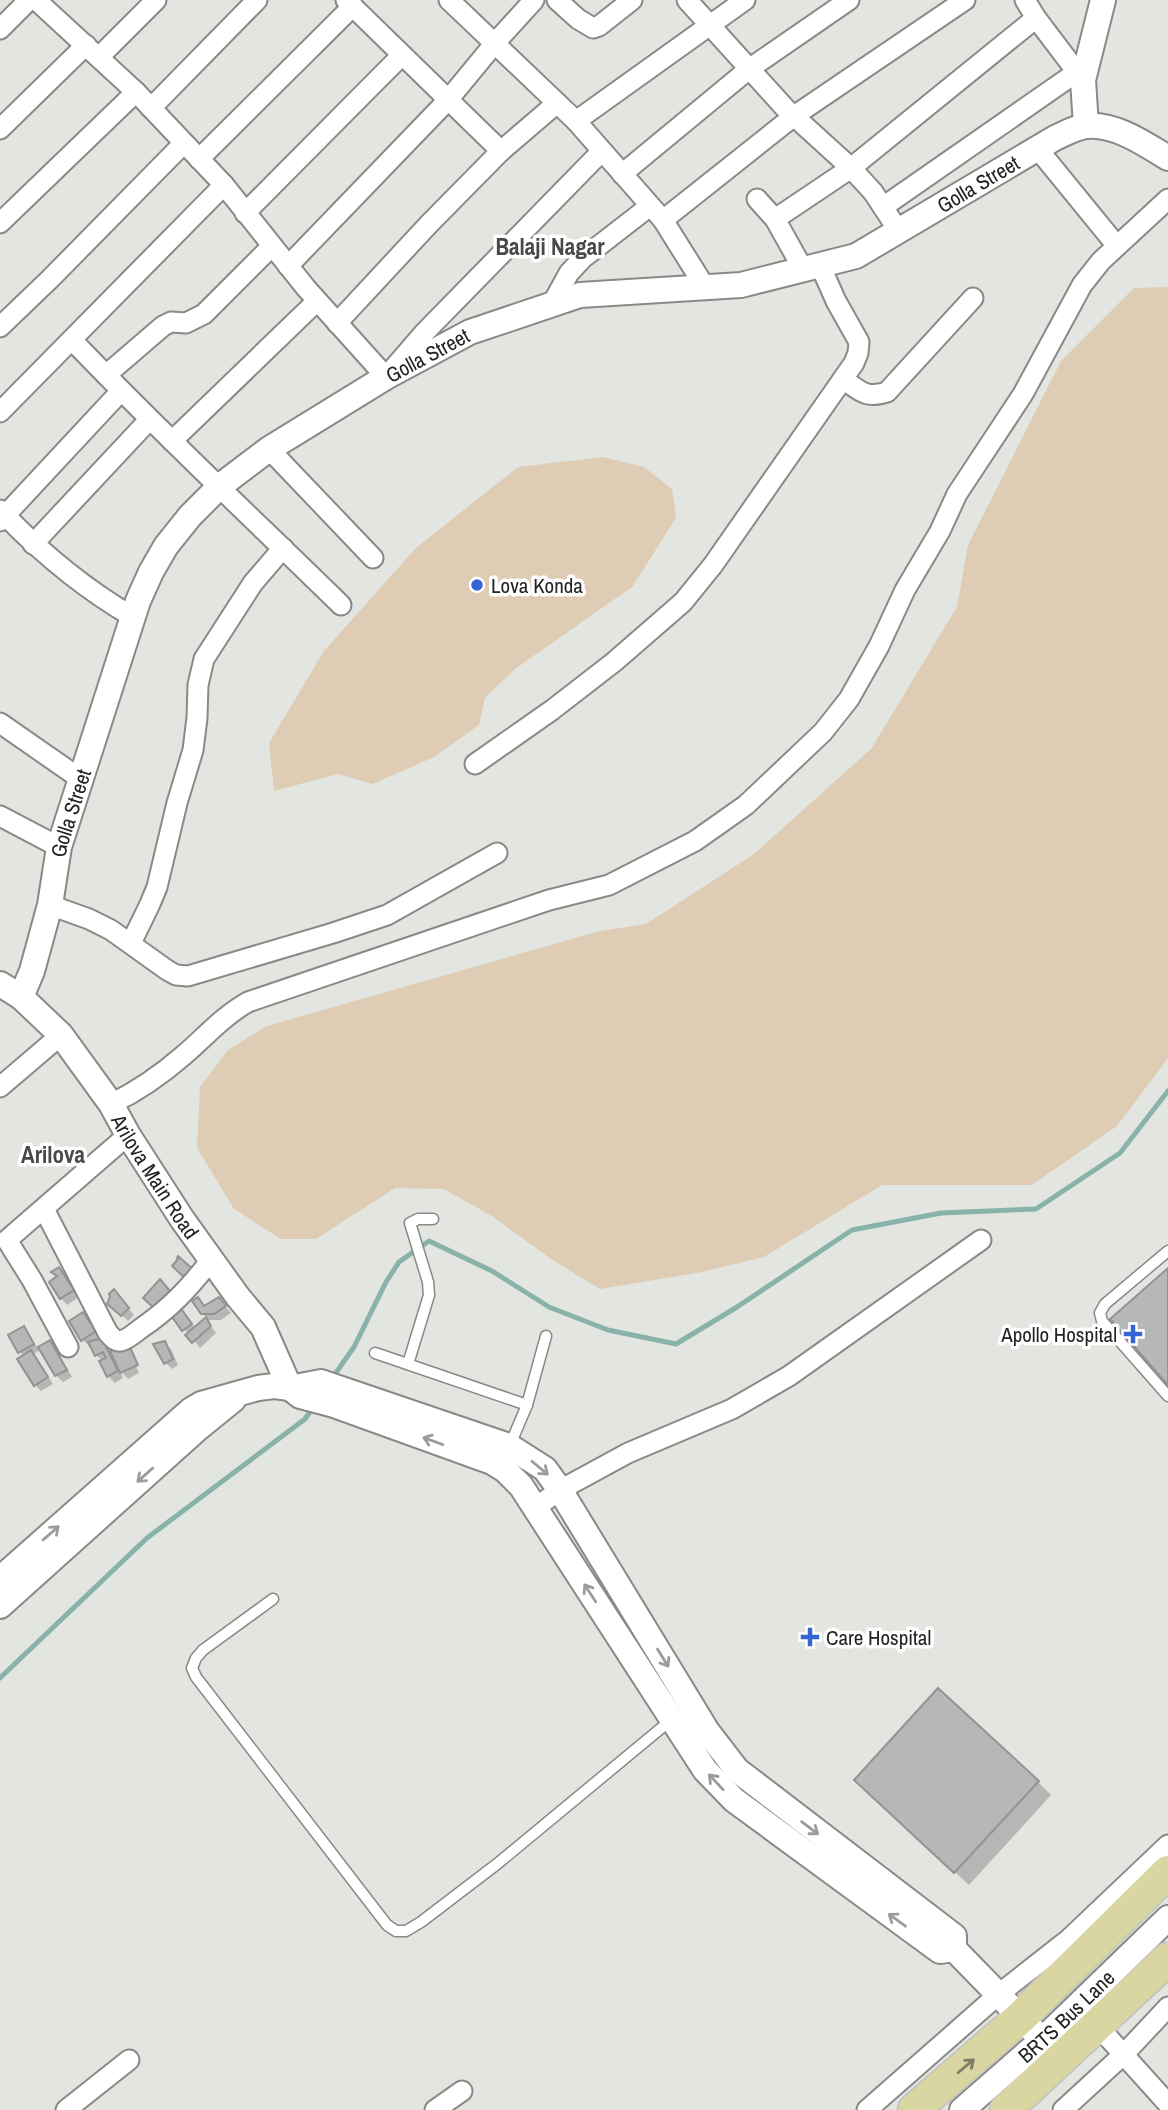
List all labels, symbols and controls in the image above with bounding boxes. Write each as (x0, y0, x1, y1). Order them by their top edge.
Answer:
street label: Golla Street (931, 148, 1025, 219)
district label: Balaji Nagar (495, 231, 605, 262)
street label: Golla Street (380, 321, 474, 389)
place label: Lova Konda (491, 571, 583, 600)
marker: Lova Konda (469, 577, 485, 593)
street label: Golla Street (43, 765, 98, 859)
street label: Arilova Main Road (104, 1108, 206, 1245)
district label: Arilova (21, 1139, 85, 1170)
place label: Apollo Hospital (1000, 1320, 1117, 1349)
marker: Apollo Hospital (1123, 1324, 1143, 1344)
one-way arrow (423, 1434, 445, 1446)
one-way arrow (531, 1459, 549, 1475)
one-way arrow (137, 1467, 154, 1484)
one-way arrow (42, 1525, 60, 1541)
one-way arrow (583, 1583, 597, 1603)
place label: Care Hospital (826, 1623, 931, 1652)
marker: Care Hospital (800, 1627, 820, 1647)
one-way arrow (657, 1647, 671, 1667)
one-way arrow (708, 1773, 724, 1791)
one-way arrow (800, 1820, 819, 1835)
one-way arrow (888, 1912, 907, 1927)
street label: BRTS Bus Lane (1011, 1963, 1121, 2069)
one-way arrow (956, 2058, 974, 2074)

